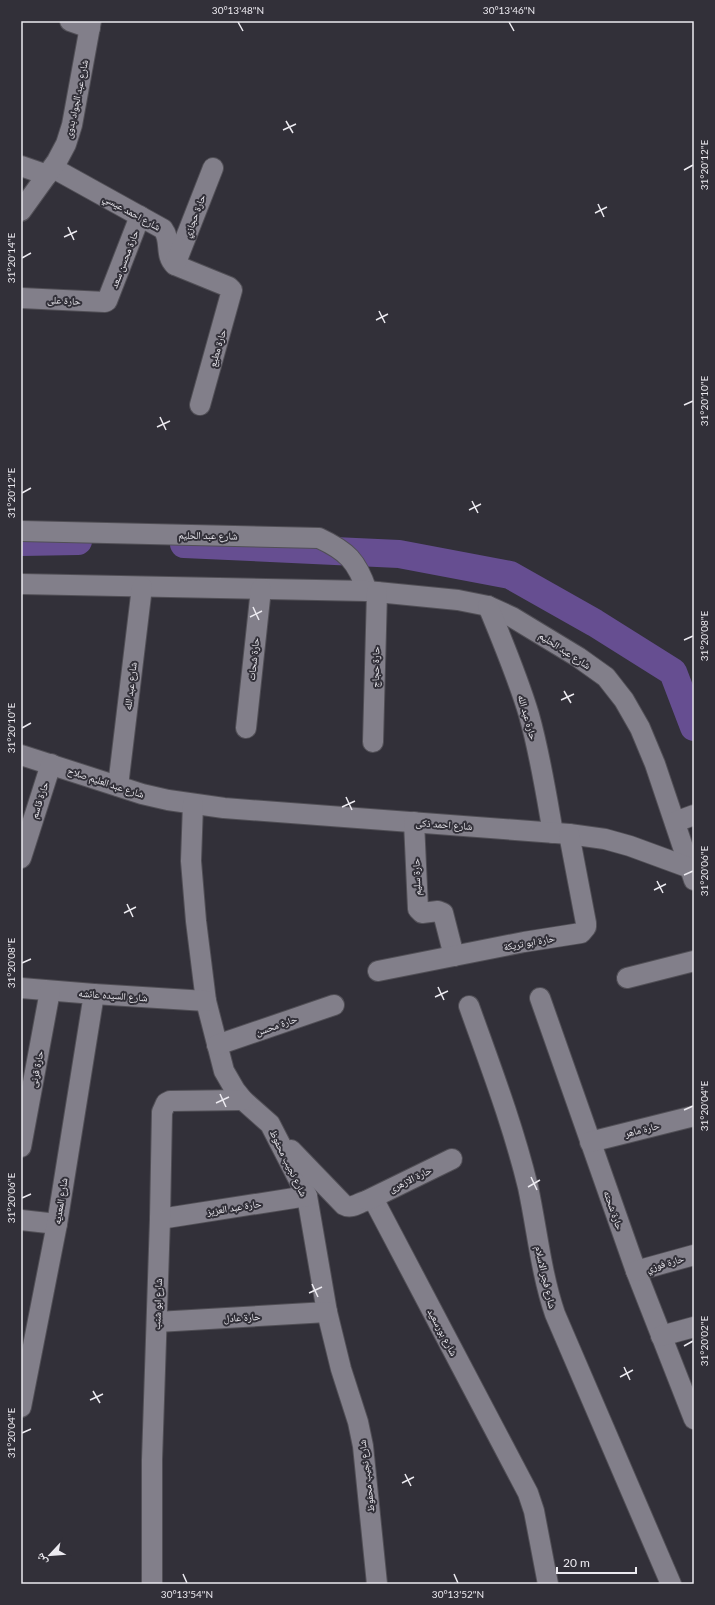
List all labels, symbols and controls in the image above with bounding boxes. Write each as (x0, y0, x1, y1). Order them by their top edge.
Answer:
text: 30°13'48"N (212, 4, 264, 16)
text: 30°13'46"N (483, 4, 535, 16)
street label: شارع عبد الجواد بدوى (62, 58, 91, 140)
text: 31°20'12"E (698, 140, 710, 190)
street label: شارع احمد عيسي (100, 191, 163, 235)
street label: حارة حجازي (180, 192, 210, 240)
street label: حارة محسن سعد (107, 228, 142, 290)
text: 31°20'14"E (5, 233, 17, 283)
street label: حارة على (47, 293, 82, 308)
street label: حارة مطيع (206, 327, 229, 368)
text: 31°20'10"E (698, 376, 710, 426)
text: 31°20'12"E (5, 468, 17, 518)
street label: شارع عبد الحليم (178, 528, 238, 544)
text: 31°20'08"E (698, 611, 710, 661)
street label: شارع عبد الحليم (536, 629, 593, 673)
street label: حارة شحات (245, 636, 261, 681)
street label: حارة حجاج (369, 646, 382, 688)
street label: شارع عبد الله (121, 661, 140, 711)
street label: حارة عبد الله (516, 693, 540, 742)
text: 31°20'10"E (5, 703, 17, 753)
street label: شارع عبد العليم صلاح (66, 764, 146, 802)
street label: حارة قاسم (27, 779, 53, 821)
street label: شارع احمد ذكى (415, 816, 473, 833)
text: 31°20'06"E (698, 846, 710, 896)
street label: حارة سليم (409, 857, 425, 896)
street label: حارة ابو تريكة (502, 931, 556, 953)
text: 31°20'08"E (5, 938, 17, 988)
street label: شارع السيده عائشه (78, 987, 148, 1004)
street label: حارة محسن (254, 1012, 299, 1039)
street label: حارة قرنى (27, 1049, 47, 1089)
text: 31°20'04"E (698, 1081, 710, 1131)
street label: حارة ماهر (622, 1119, 661, 1139)
street label: شارع نجيب محفوظ (267, 1128, 311, 1199)
street label: حارة الازهرى (387, 1163, 434, 1195)
text: 31°20'06"E (5, 1173, 17, 1223)
street label: شارع المعديه (50, 1176, 71, 1225)
street label: حارة شحته (602, 1189, 627, 1232)
street label: حارة عبد العزيز (205, 1197, 263, 1218)
street label: شارع فجر الاسلام (531, 1244, 559, 1310)
street label: حارة فوزي (645, 1252, 686, 1276)
street label: شارع ابو شنب (150, 1278, 165, 1330)
street label: شارع بورسعيد (425, 1306, 461, 1359)
street label: حارة عادل (223, 1310, 262, 1325)
text: 31°20'02"E (698, 1316, 710, 1366)
text: 31°20'04"E (5, 1408, 17, 1458)
street label: شارع نجيب محفوظ (356, 1439, 377, 1513)
north arrow (30, 1535, 70, 1575)
scale bar (557, 1549, 636, 1575)
text: ش (32, 1550, 51, 1568)
text: 20 m (563, 1555, 590, 1570)
text: 30°13'54"N (161, 1588, 213, 1600)
text: 30°13'52"N (432, 1588, 484, 1600)

